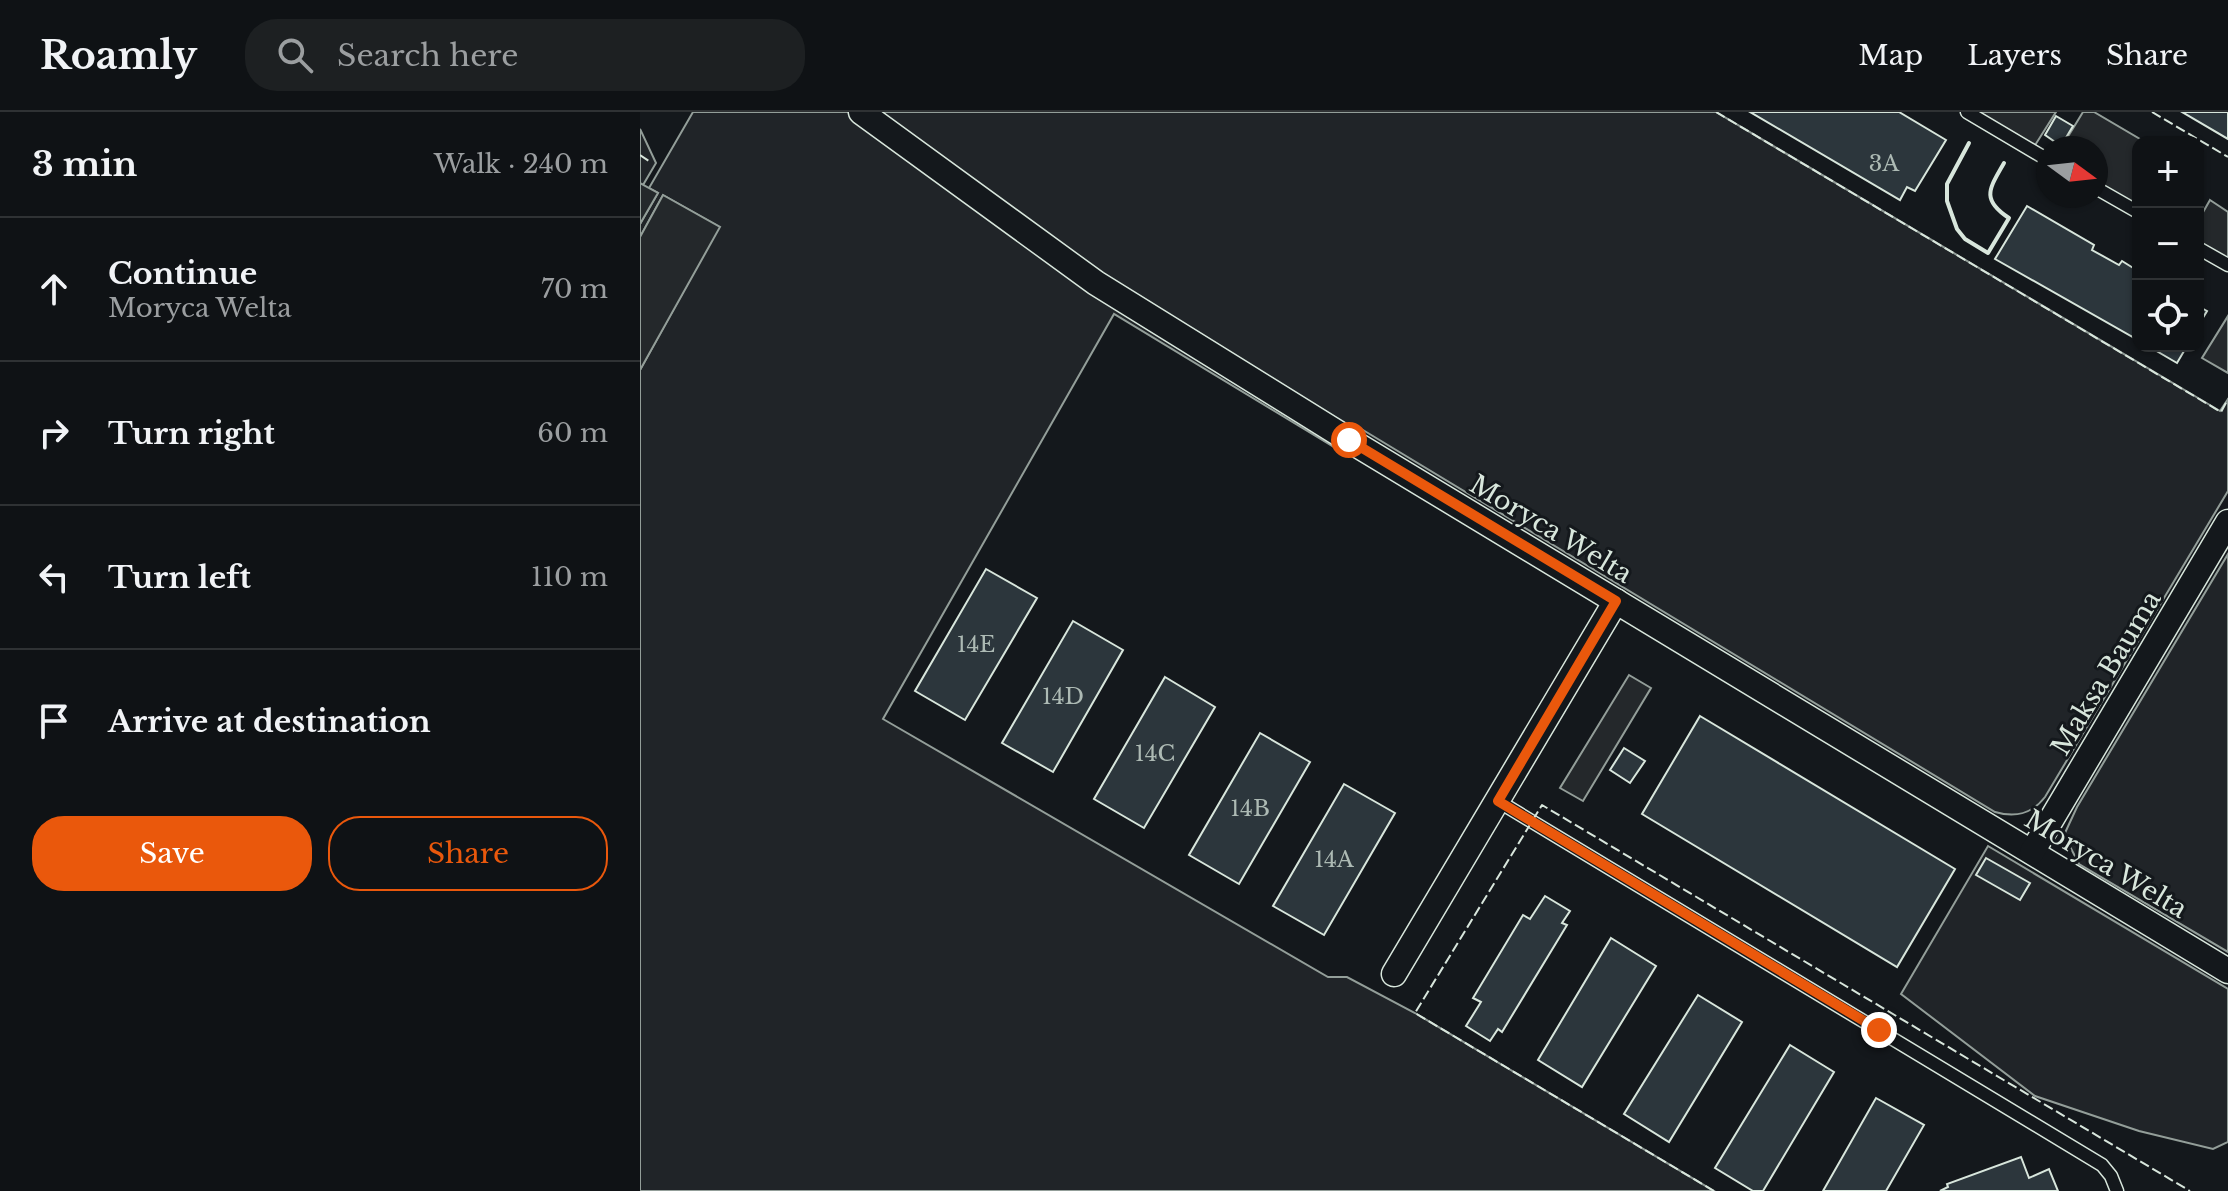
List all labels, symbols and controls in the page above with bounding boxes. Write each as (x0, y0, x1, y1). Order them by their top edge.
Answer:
search box (245, 19, 805, 91)
text: Roamly (40, 32, 197, 79)
icon: search (273, 33, 317, 77)
text: Search here (337, 37, 519, 74)
text: Map (1858, 38, 1923, 73)
text: Layers (1967, 38, 2062, 73)
text: Share (2106, 38, 2188, 73)
north arrow (2036, 136, 2108, 208)
map controls (2132, 136, 2204, 352)
button: + (2132, 136, 2204, 208)
text: 3 min (32, 143, 137, 185)
text: Walk · 240 m (434, 148, 608, 180)
house number: 3A (1869, 150, 1900, 177)
button: − (2132, 208, 2204, 280)
text: Continue (108, 255, 257, 292)
icon: ahead (32, 267, 76, 311)
text: 70 m (541, 273, 608, 305)
button: locate (2132, 280, 2204, 352)
text: Moryca Welta (108, 292, 292, 324)
icon: right (32, 411, 76, 455)
text: Turn right (108, 415, 275, 452)
text: 60 m (537, 417, 608, 449)
route start (1331, 422, 1367, 458)
street label: Moryca Welta (1464, 468, 1638, 590)
icon: left (32, 555, 76, 599)
text: Turn left (108, 559, 251, 596)
text: 110 m (531, 561, 608, 593)
street label: Maksa Bauma (2044, 584, 2168, 761)
house number: 14E (957, 631, 995, 658)
house number: 14D (1042, 683, 1084, 710)
icon: arrive (32, 699, 76, 743)
text: Arrive at destination (108, 703, 431, 740)
house number: 14C (1135, 740, 1175, 767)
house number: 14B (1230, 795, 1270, 822)
street label: Moryca Welta (2019, 803, 2193, 925)
button: Save (32, 816, 312, 891)
button: Share (328, 816, 608, 891)
house number: 14A (1314, 846, 1355, 873)
route end (1861, 1012, 1897, 1048)

